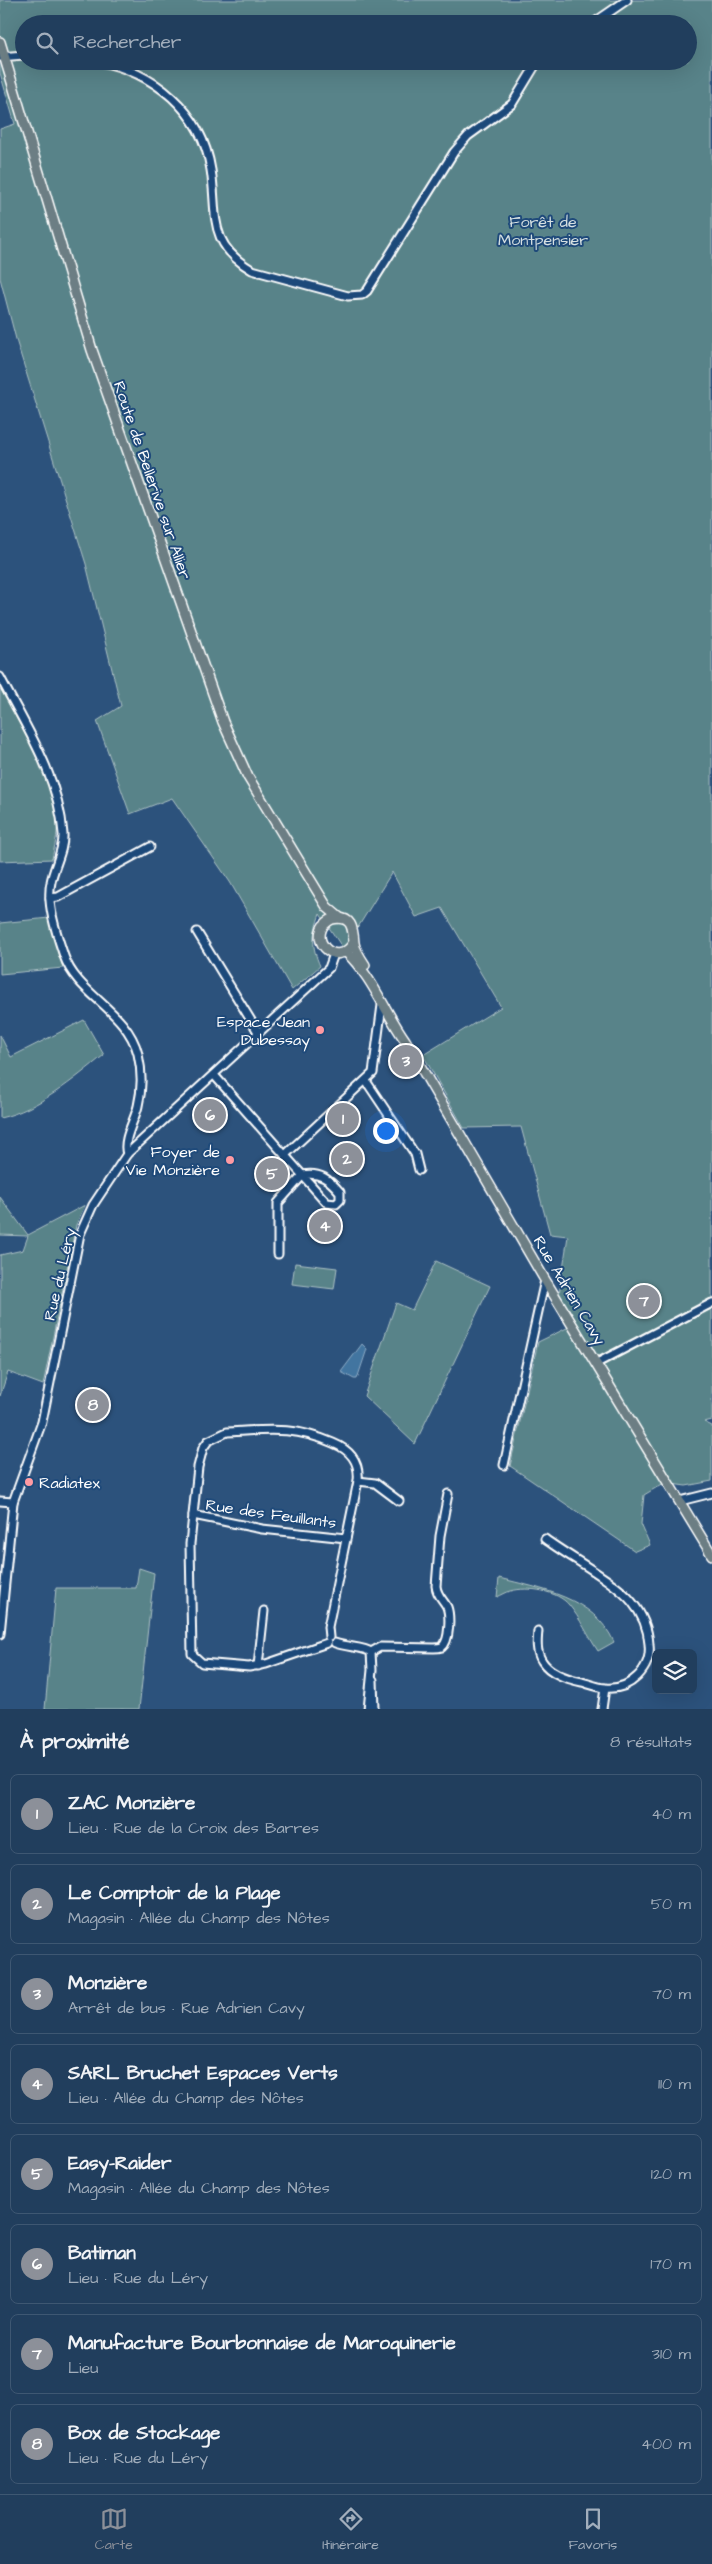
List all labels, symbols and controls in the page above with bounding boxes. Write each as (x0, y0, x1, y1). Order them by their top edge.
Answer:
search box (15, 15, 697, 70)
icon: search (33, 29, 61, 57)
text: Rechercher (73, 29, 181, 56)
park label: Forêt de Montpensier (498, 211, 588, 251)
street label: Route de Bellerive sur Allier (108, 378, 196, 583)
place label: Espace Jean Dubessay (217, 1011, 310, 1052)
marker: Espace Jean Dubessay (314, 1024, 326, 1036)
pin: 3 (390, 1042, 422, 1080)
pin: 6 (194, 1096, 226, 1134)
pin: 1 (327, 1100, 359, 1138)
your location (373, 1118, 399, 1144)
pin: 2 (331, 1140, 363, 1178)
place label: Foyer de Vie Monzière (126, 1141, 220, 1181)
marker: Foyer de Vie Monzière (224, 1154, 236, 1166)
pin: 5 (256, 1155, 288, 1193)
pin: 4 (309, 1207, 341, 1245)
street label: Rue du Léry (39, 1225, 82, 1323)
street label: Rue Adrien Cavy (527, 1232, 611, 1350)
pin: 7 (628, 1282, 660, 1320)
pin: 8 (77, 1386, 109, 1424)
place label: Radiatex (39, 1472, 100, 1494)
marker: Radiatex (23, 1476, 35, 1488)
street label: Rue des Feuillants (204, 1494, 338, 1534)
map controls (652, 1649, 697, 1694)
button: layers (652, 1649, 697, 1694)
text: À proximité (20, 1727, 129, 1756)
text: 8 résultats (610, 1731, 692, 1753)
text: ZAC Monzière (68, 1790, 195, 1817)
text: 1 (36, 1803, 38, 1825)
text: 40 m (651, 1803, 691, 1825)
text: Lieu · Rue de la Croix des Barres (68, 1817, 319, 1839)
text: Le Comptoir de la Plage (68, 1880, 281, 1907)
text: 2 (32, 1893, 42, 1915)
text: 50 m (651, 1893, 691, 1915)
text: Magasin · Allée du Champ des Nôtes (68, 1907, 330, 1929)
text: Monzière (68, 1970, 147, 1997)
text: 3 (33, 1983, 41, 2005)
text: 70 m (652, 1983, 691, 2005)
text: Arrêt de bus · Rue Adrien Cavy (68, 1997, 305, 2019)
text: SARL Bruchet Espaces Verts (68, 2060, 338, 2087)
text: 4 (32, 2073, 42, 2095)
text: 110 m (658, 2073, 691, 2095)
text: Lieu · Allée du Champ des Nôtes (68, 2087, 304, 2109)
text: Easy-Raider (68, 2150, 171, 2177)
text: 5 (31, 2163, 43, 2185)
text: 120 m (651, 2163, 691, 2185)
text: Magasin · Allée du Champ des Nôtes (68, 2177, 330, 2199)
text: Batiman (68, 2240, 136, 2267)
text: 6 (32, 2253, 42, 2275)
text: 170 m (650, 2253, 691, 2275)
text: Lieu · Rue du Léry (68, 2267, 208, 2289)
text: Manufacture Bourbonnaise de Maroquinerie (68, 2330, 456, 2357)
text: 7 (32, 2343, 42, 2365)
text: 310 m (652, 2343, 691, 2365)
text: Lieu (68, 2357, 98, 2379)
text: Box de Stockage (68, 2420, 220, 2447)
text: 8 (32, 2433, 42, 2455)
text: 400 m (641, 2433, 691, 2455)
text: Lieu · Rue du Léry (68, 2447, 208, 2469)
tab: Carte (95, 2505, 133, 2555)
tab: Itinéraire (322, 2505, 379, 2555)
tab: Favoris (568, 2505, 617, 2555)

